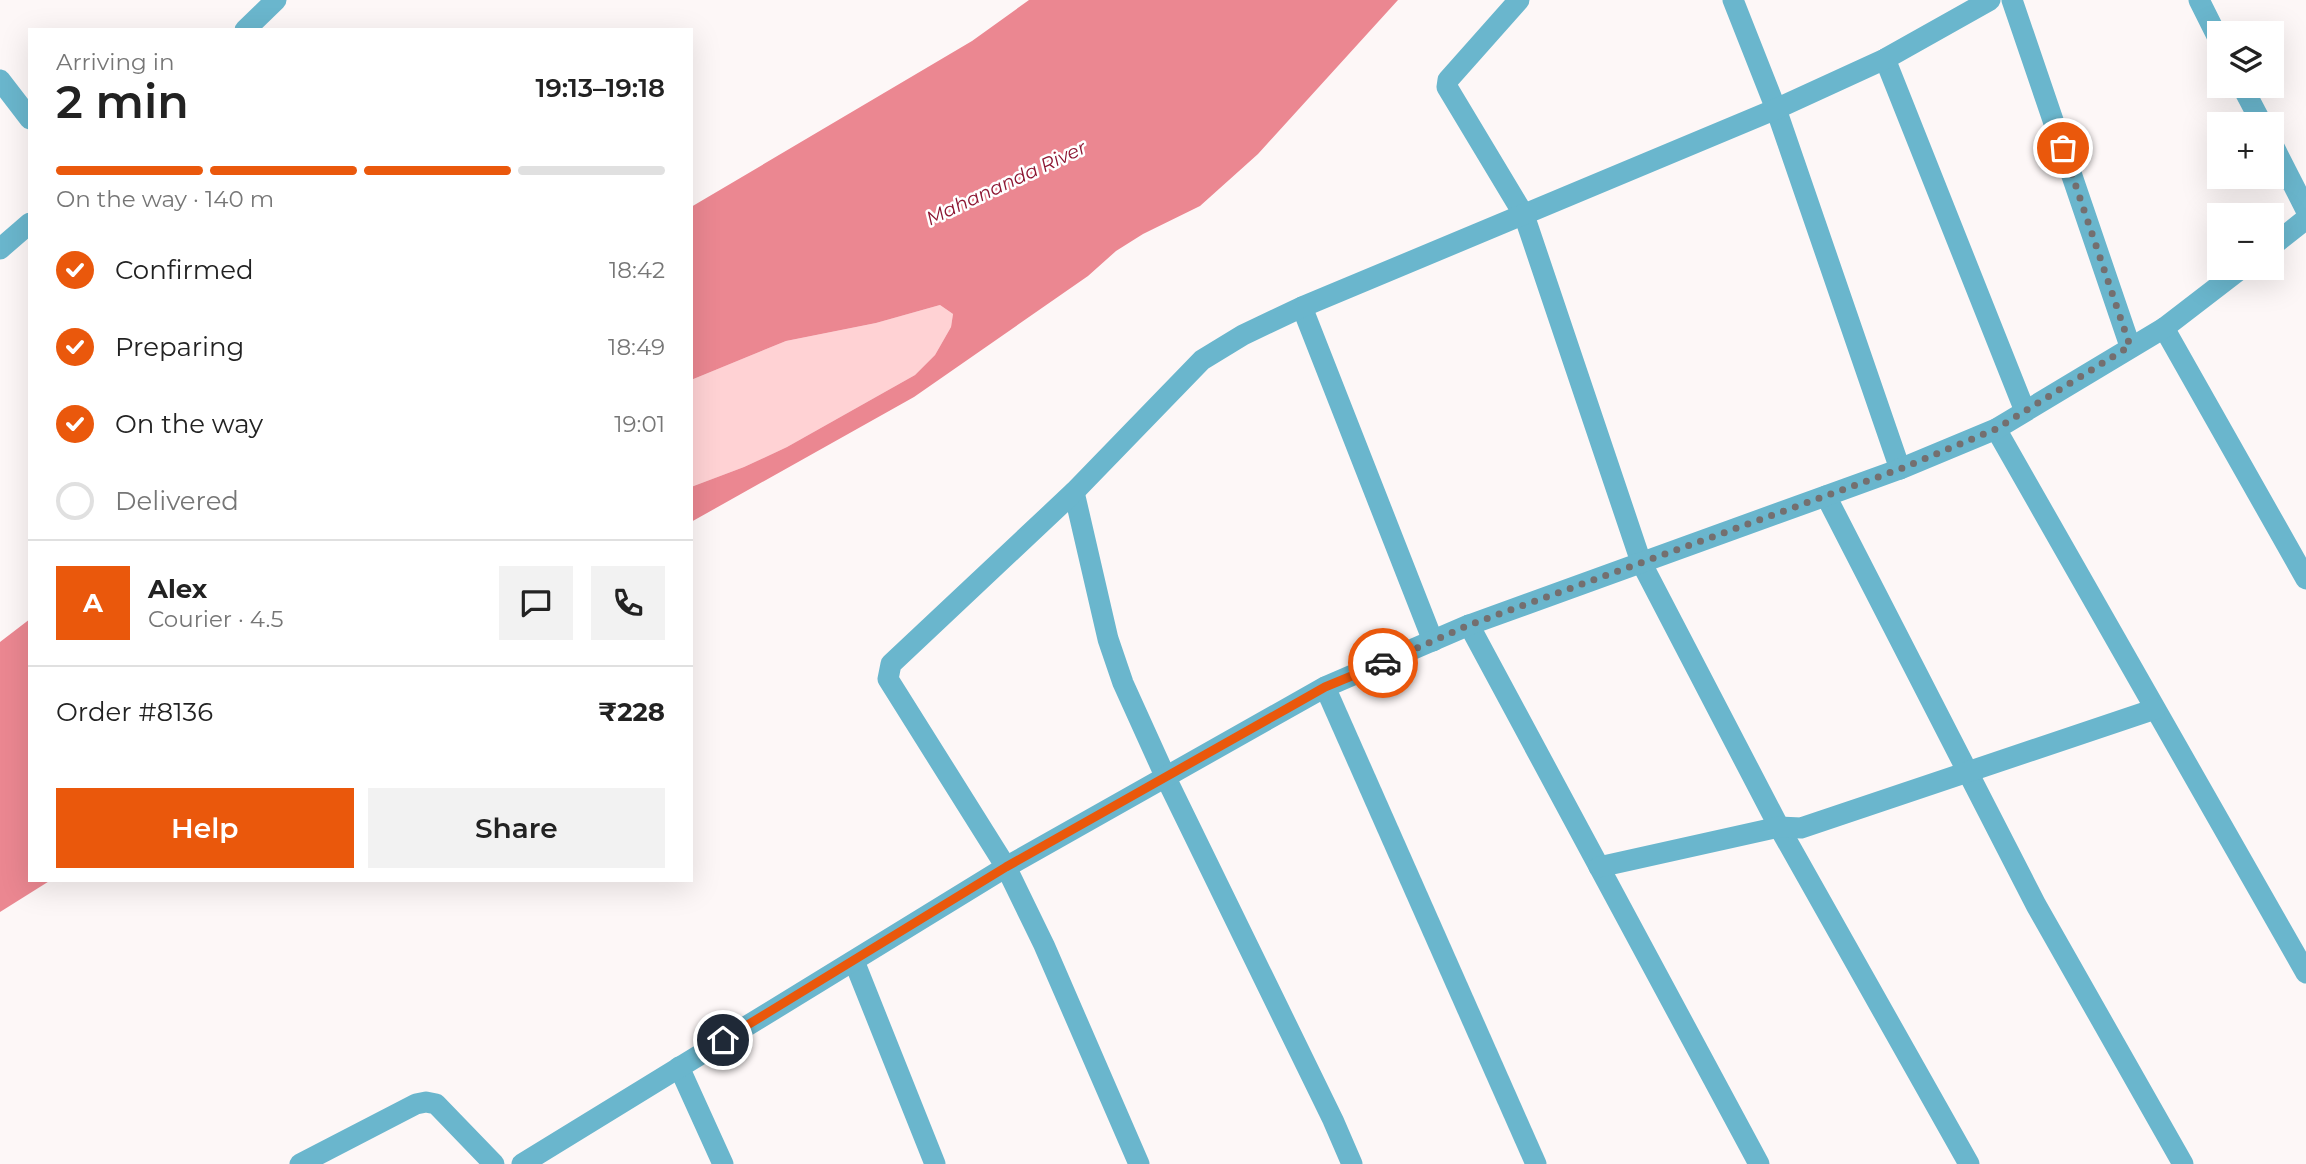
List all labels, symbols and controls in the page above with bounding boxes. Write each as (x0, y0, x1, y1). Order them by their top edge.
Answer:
map controls (2207, 21, 2284, 280)
button: layers (2207, 21, 2284, 98)
text: Arriving in (56, 48, 175, 76)
text: 19:13–19:18 (536, 72, 665, 104)
text: 2 min (56, 73, 189, 130)
button: + (2207, 112, 2284, 189)
pin (2033, 118, 2093, 178)
icon: bag (2044, 129, 2082, 167)
water label: Mahananda River (922, 136, 1090, 230)
text: On the way · 140 m (56, 185, 274, 213)
button: − (2207, 203, 2284, 280)
icon: check (56, 251, 94, 289)
text: Confirmed (115, 254, 254, 286)
text: 18:42 (609, 256, 665, 284)
icon: check (56, 328, 94, 366)
text: Preparing (115, 331, 244, 363)
text: 18:49 (608, 333, 665, 361)
icon: check (56, 405, 94, 443)
text: On the way (115, 408, 263, 440)
text: 19:01 (614, 410, 665, 438)
text: Delivered (115, 485, 239, 517)
button: chat (499, 566, 573, 640)
button: phone (591, 566, 665, 640)
text: Alex (148, 573, 207, 605)
text: A (83, 587, 103, 619)
text: Courier · 4.5 (148, 605, 283, 633)
courier (1348, 628, 1418, 698)
icon: car (1364, 644, 1402, 682)
text: Order #8136 (56, 696, 213, 728)
text: ₹228 (598, 696, 665, 728)
button: Help (56, 788, 354, 868)
button: Share (368, 788, 665, 868)
pin (693, 1010, 753, 1070)
icon: home (704, 1021, 742, 1059)

